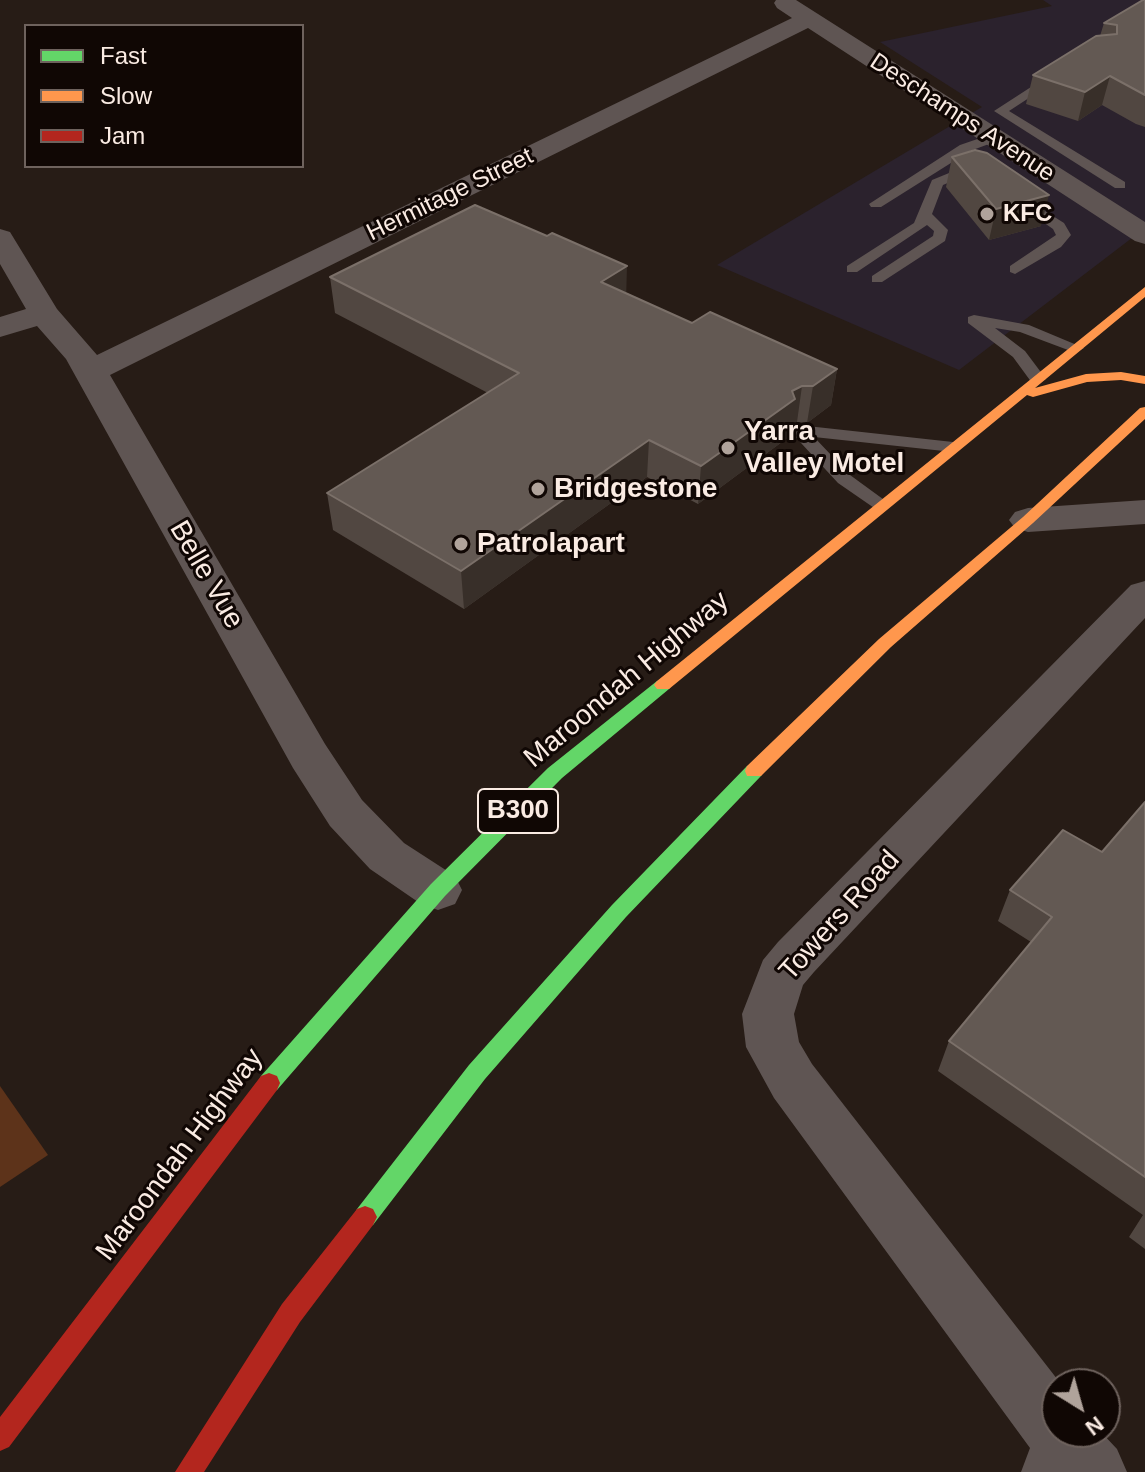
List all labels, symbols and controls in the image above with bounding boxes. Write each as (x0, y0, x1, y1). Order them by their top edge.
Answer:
legend (24, 24, 304, 168)
text: Fast (100, 42, 147, 69)
street label: Deschamps Avenue (864, 48, 1060, 188)
text: Slow (100, 82, 152, 109)
text: Jam (100, 122, 145, 149)
street label: Hermitage Street (362, 142, 538, 248)
place label: KFC (1003, 200, 1052, 228)
marker: KFC (978, 205, 996, 223)
place label: Yarra Valley Motel (744, 415, 904, 481)
marker: Yarra Valley Motel (719, 439, 737, 457)
place label: Bridgestone (554, 472, 717, 506)
marker: Bridgestone (529, 480, 547, 498)
street label: Belle Vue (162, 515, 250, 635)
place label: Patrolapart (477, 527, 625, 561)
marker: Patrolapart (452, 535, 470, 553)
street label: Maroondah Highway (518, 585, 736, 775)
road number: B300 (478, 789, 558, 833)
street label: Towers Road (773, 844, 907, 988)
street label: Maroondah Highway (89, 1042, 271, 1268)
north arrow (1041, 1368, 1121, 1448)
text: N (1081, 1411, 1108, 1441)

